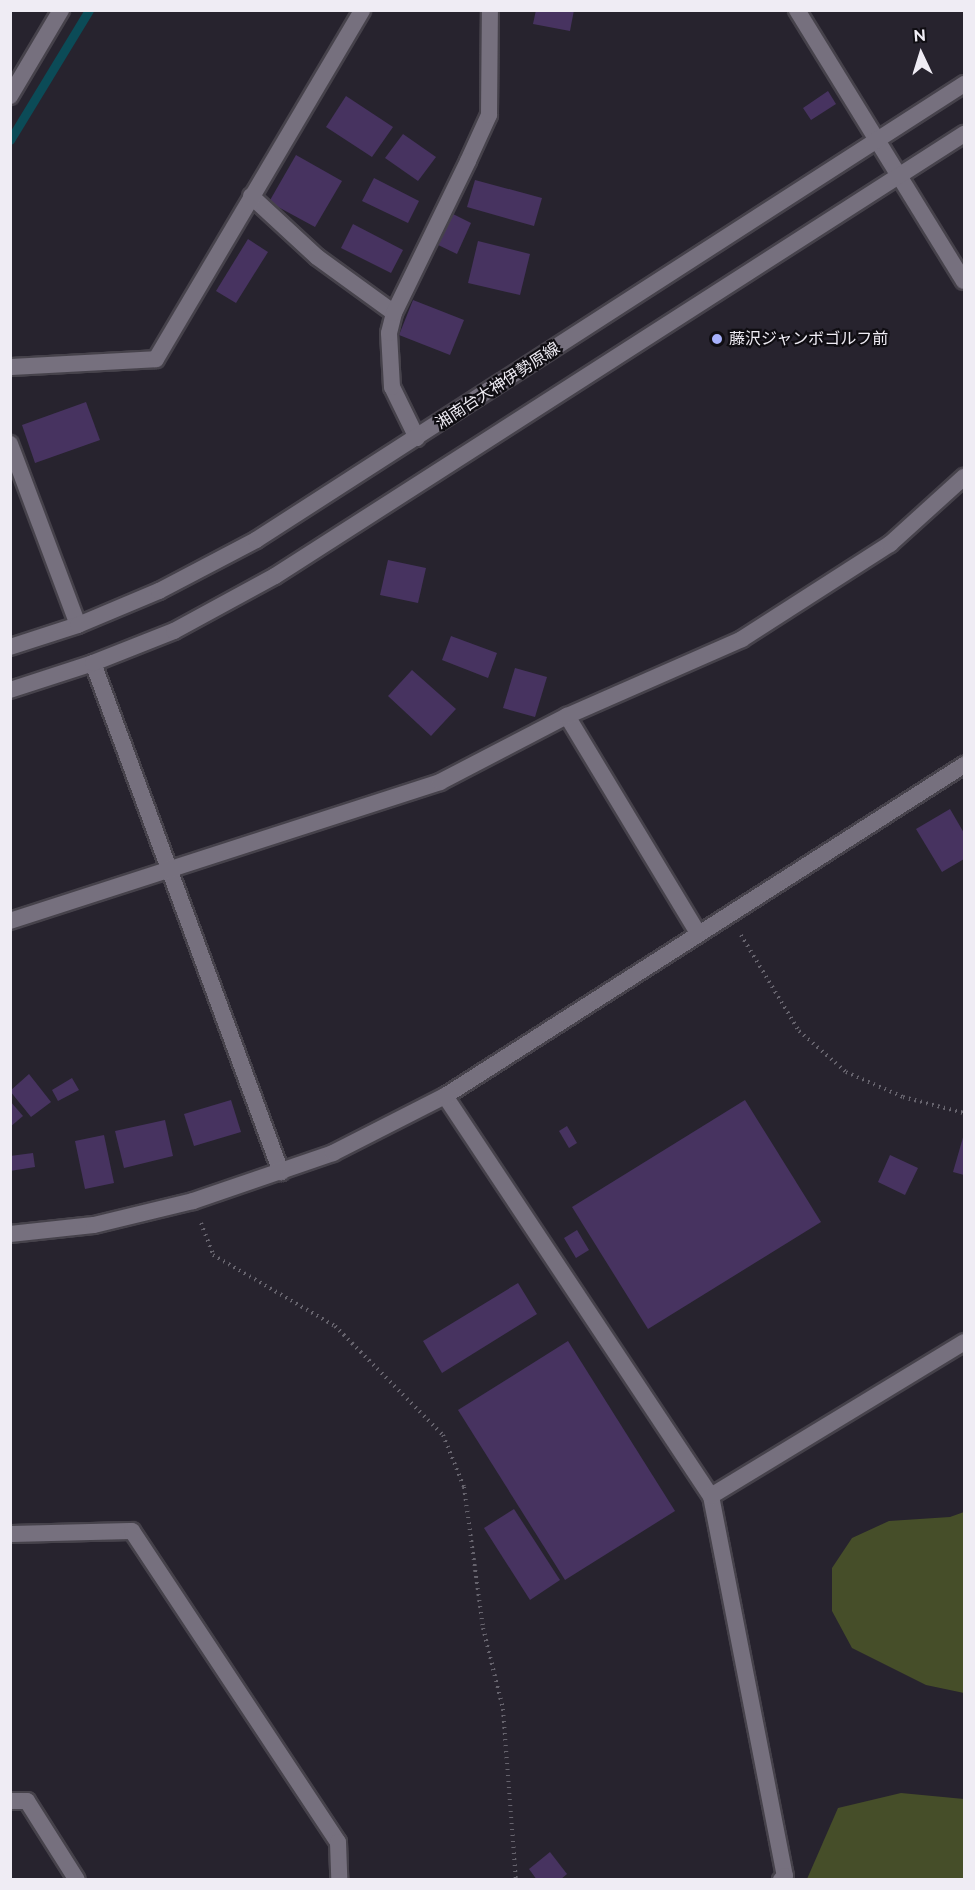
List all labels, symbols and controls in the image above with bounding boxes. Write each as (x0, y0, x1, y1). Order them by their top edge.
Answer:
north arrow (891, 24, 951, 84)
text: N (913, 26, 926, 45)
place label: 藤沢ジャンボゴルフ前 (729, 329, 889, 349)
marker: 藤沢ジャンボゴルフ前 (710, 332, 724, 346)
street label: 湘南台大神伊勢原線 (432, 339, 564, 433)

